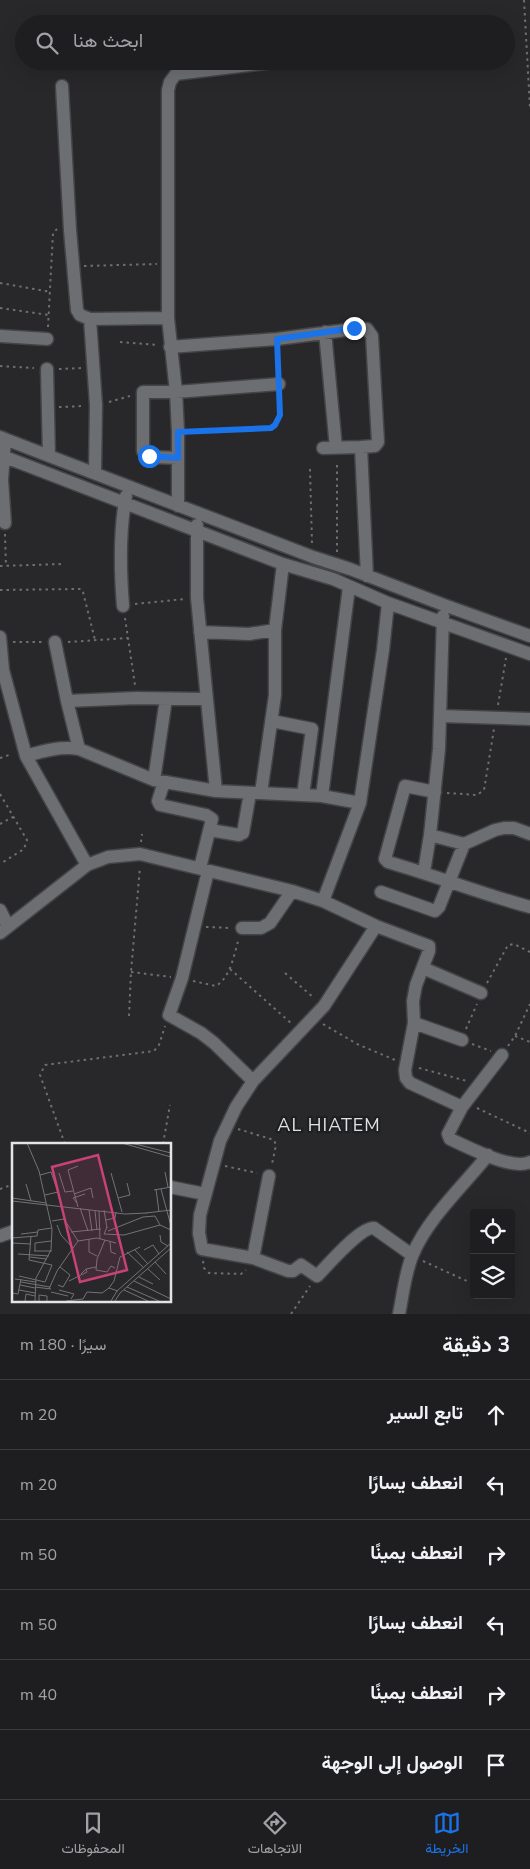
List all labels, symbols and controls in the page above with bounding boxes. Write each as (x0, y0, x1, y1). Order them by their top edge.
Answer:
search box (15, 15, 515, 70)
text: ابحث هنا (73, 28, 143, 54)
icon: search (33, 29, 61, 57)
route end (343, 317, 366, 340)
route start (138, 445, 161, 468)
district label: AL HIATEM (277, 1113, 381, 1137)
inset map (12, 1143, 171, 1302)
map controls (470, 1209, 515, 1299)
button: locate (470, 1209, 515, 1254)
button: layers (470, 1254, 515, 1299)
text: 3 دقيقة (442, 1331, 510, 1359)
text: سيرًا · 180 m (20, 1334, 106, 1356)
text: تابع السير (387, 1400, 463, 1426)
icon: ahead (482, 1401, 510, 1429)
text: 20 m (20, 1404, 57, 1426)
text: انعطف يسارًا (368, 1470, 463, 1496)
icon: left (482, 1471, 510, 1499)
text: 20 m (20, 1474, 57, 1496)
text: انعطف يمينًا (370, 1540, 463, 1566)
icon: right (482, 1541, 510, 1569)
text: 50 m (20, 1544, 57, 1566)
text: انعطف يسارًا (368, 1610, 463, 1636)
icon: left (482, 1611, 510, 1639)
text: 50 m (20, 1614, 57, 1636)
text: انعطف يمينًا (370, 1680, 463, 1706)
icon: right (482, 1681, 510, 1709)
text: 40 m (20, 1684, 57, 1706)
text: الوصول إلى الوجهة (321, 1750, 463, 1776)
icon: arrive (482, 1751, 510, 1779)
tab: المحفوظات (62, 1809, 125, 1861)
tab: الاتجاهات (248, 1809, 302, 1861)
tab: الخريطة (425, 1809, 468, 1861)

